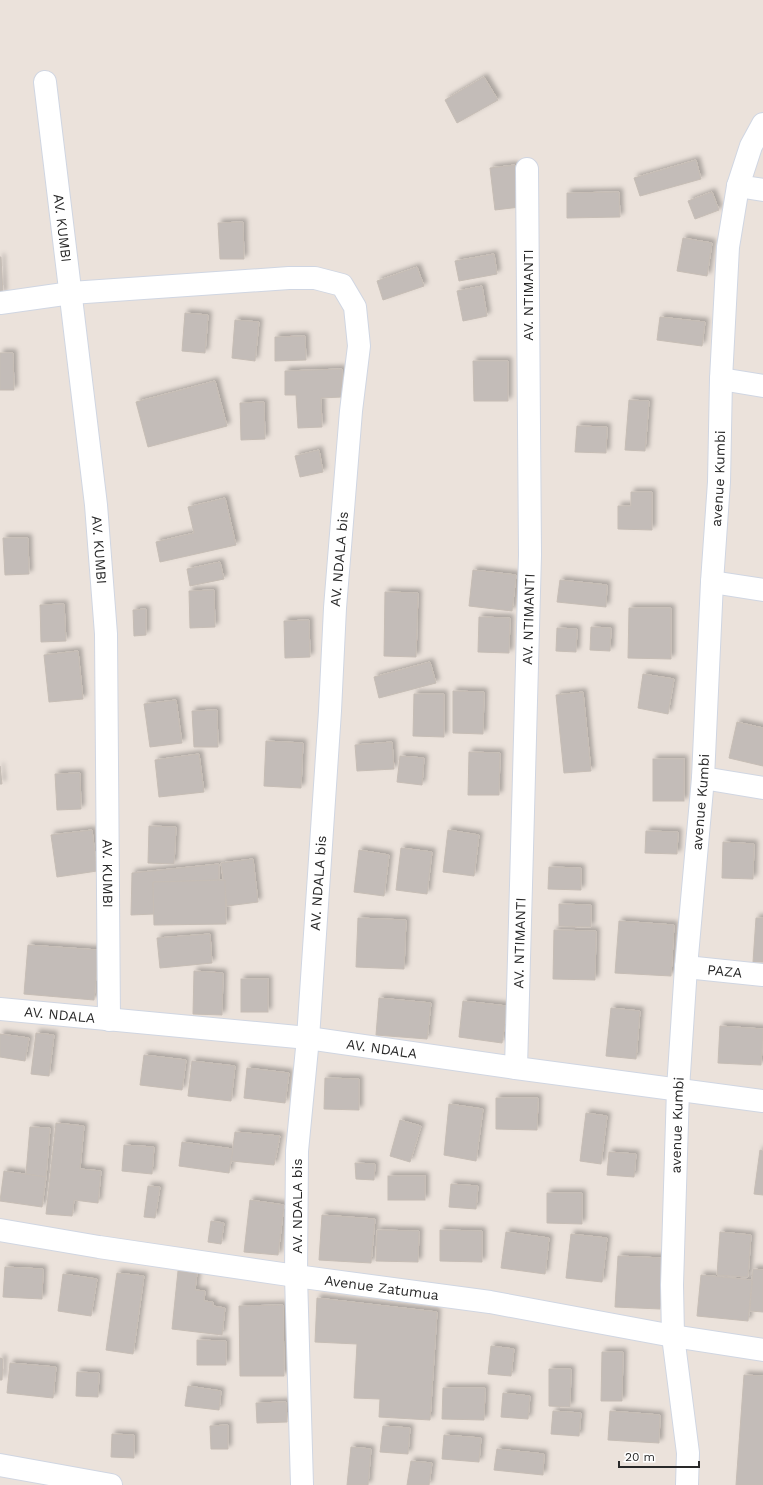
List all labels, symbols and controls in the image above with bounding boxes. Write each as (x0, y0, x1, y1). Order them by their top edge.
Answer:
street label: AV. KUMBI (51, 193, 75, 263)
street label: AV. NTIMANTI (520, 249, 536, 341)
street label: avenue Kumbi (708, 430, 728, 527)
street label: AV. NDALA bis (327, 511, 351, 607)
street label: AV. KUMBI (89, 515, 110, 585)
street label: AV. NTIMANTI (519, 573, 537, 665)
street label: avenue Kumbi (689, 753, 712, 851)
street label: AV. NDALA bis (307, 835, 329, 931)
street label: AV. KUMBI (100, 839, 116, 908)
street label: AV. NTIMANTI (510, 897, 529, 989)
street label: PAZA (706, 961, 743, 981)
street label: AV. NDALA (23, 1003, 96, 1026)
street label: AV. NDALA (345, 1036, 418, 1062)
street label: avenue Kumbi (667, 1076, 687, 1174)
street label: AV. NDALA bis (289, 1158, 305, 1254)
street label: Avenue Zatumua (323, 1272, 440, 1303)
scale bar (619, 1443, 699, 1469)
text: 20 m (625, 1450, 655, 1464)

